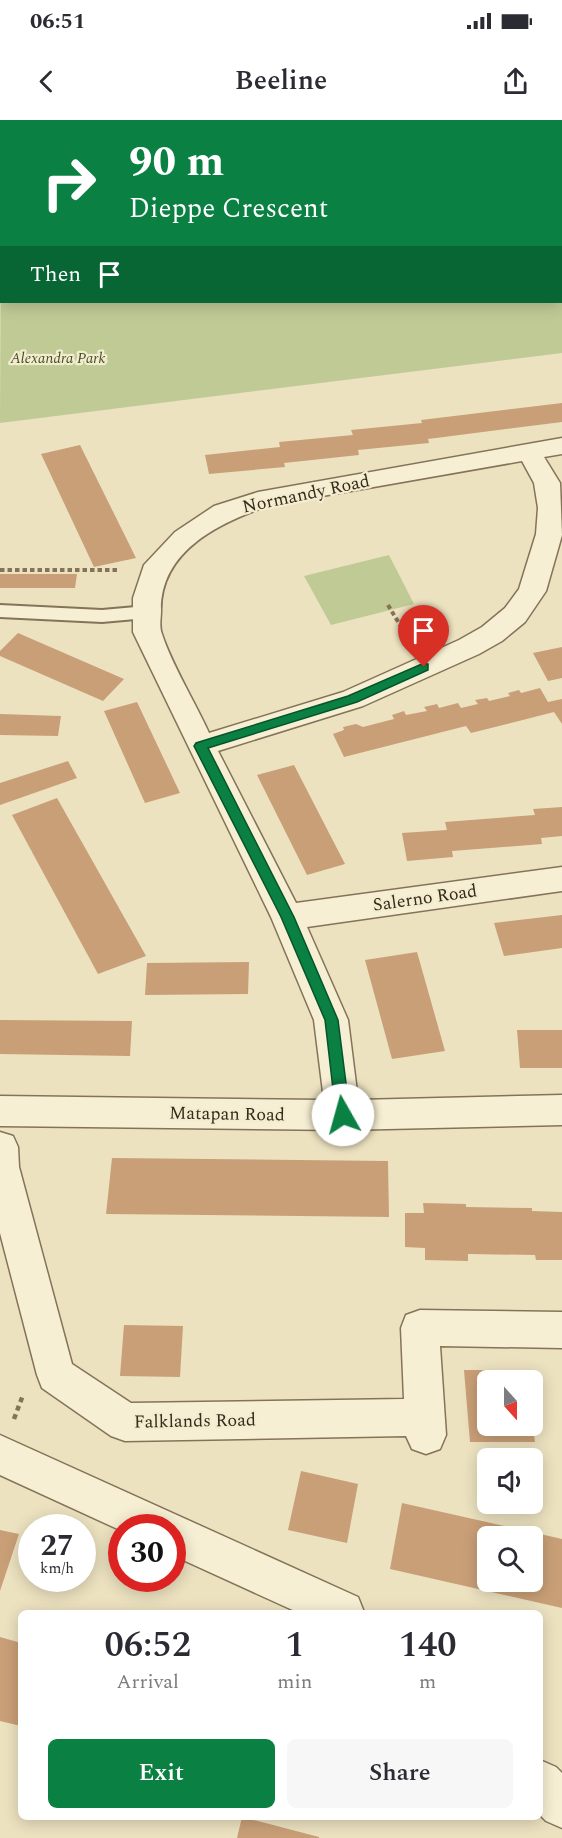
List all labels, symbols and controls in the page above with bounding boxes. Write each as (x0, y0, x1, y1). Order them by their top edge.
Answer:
text: 06:51 (30, 5, 85, 38)
text: Beeline (235, 60, 327, 102)
icon: back (30, 65, 63, 98)
icon: share (499, 65, 532, 98)
text: 90 m (129, 131, 224, 194)
icon: right (30, 144, 108, 222)
text: Dieppe Crescent (129, 188, 328, 230)
text: Then (30, 258, 81, 291)
icon: arrive (93, 258, 126, 291)
park label: Alexandra Park (9, 347, 106, 370)
street label: Normandy Road (240, 467, 372, 521)
pin (398, 605, 449, 667)
icon: arrive (407, 614, 440, 647)
street label: Salerno Road (371, 877, 479, 919)
position arrow (311, 1083, 375, 1147)
street label: Matapan Road (169, 1099, 285, 1129)
north arrow (477, 1370, 543, 1436)
map controls (477, 1370, 543, 1592)
street label: Falklands Road (134, 1406, 256, 1436)
button: sound (477, 1448, 543, 1514)
speed limit sign: 30 (108, 1514, 186, 1592)
text: 27 (40, 1523, 74, 1569)
button: search (477, 1526, 543, 1592)
text: km/h (40, 1557, 74, 1580)
text: 06:52 (104, 1618, 191, 1673)
text: 1 (285, 1618, 304, 1673)
text: 140 (399, 1618, 457, 1673)
text: Arrival (117, 1667, 179, 1697)
text: min (277, 1667, 312, 1697)
text: m (419, 1667, 436, 1697)
button: Exit (48, 1739, 275, 1808)
button: Share (287, 1739, 513, 1808)

